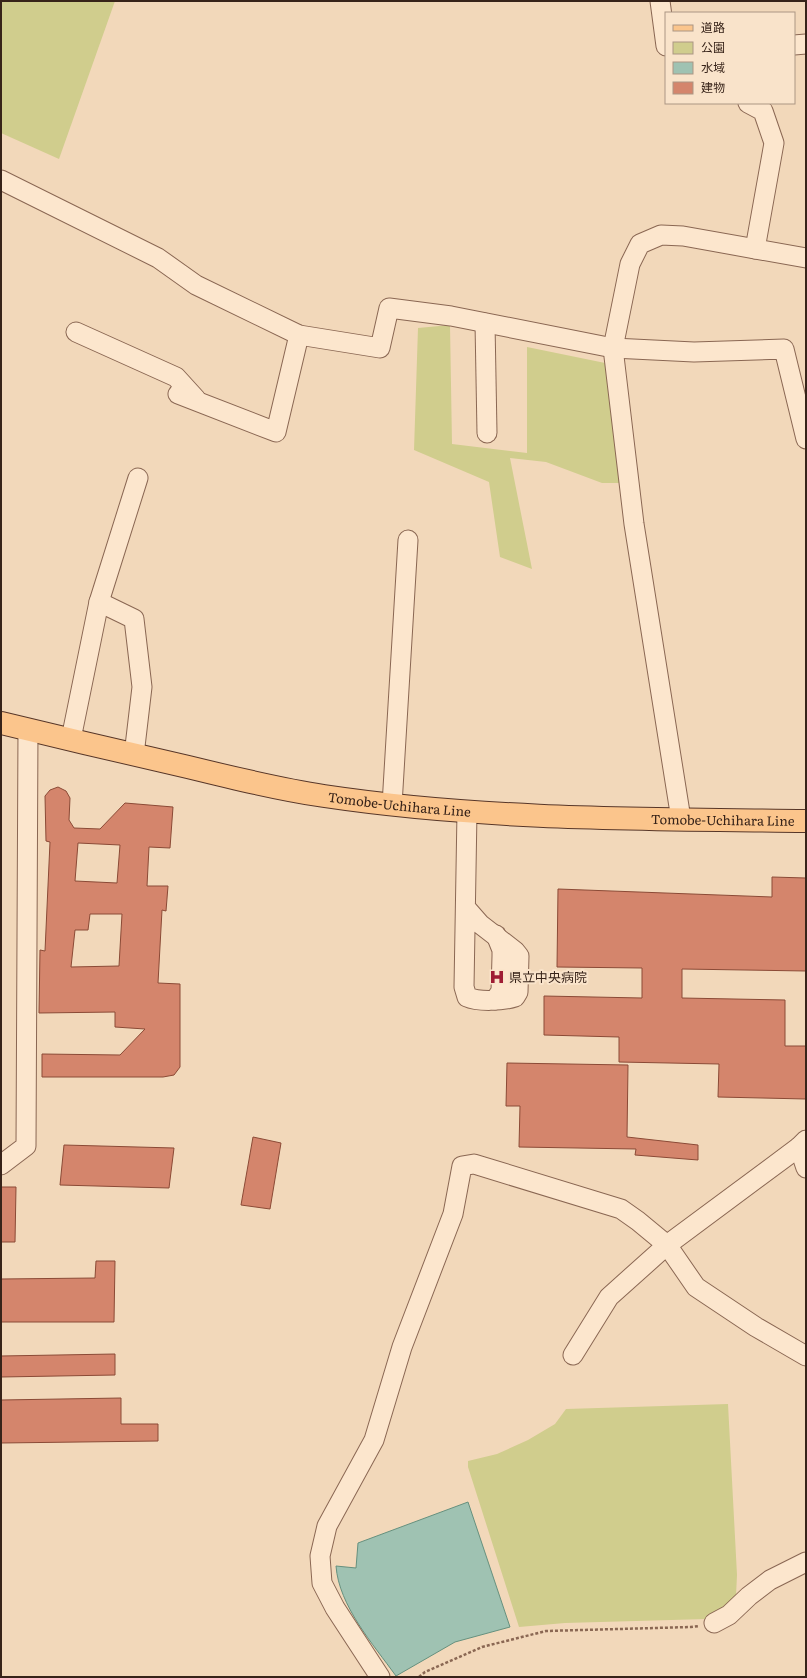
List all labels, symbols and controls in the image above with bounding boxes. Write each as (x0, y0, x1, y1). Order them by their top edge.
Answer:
legend (665, 12, 795, 104)
text: 道路 (701, 18, 725, 36)
text: 公園 (701, 38, 725, 56)
text: 水域 (701, 58, 725, 76)
text: 建物 (701, 78, 725, 96)
street label: Tomobe-Uchihara Line (327, 787, 472, 821)
street label: Tomobe-Uchihara Line (651, 809, 795, 830)
place label: 県立中央病院 (509, 967, 587, 986)
hospital icon: 県立中央病院 (488, 968, 506, 986)

